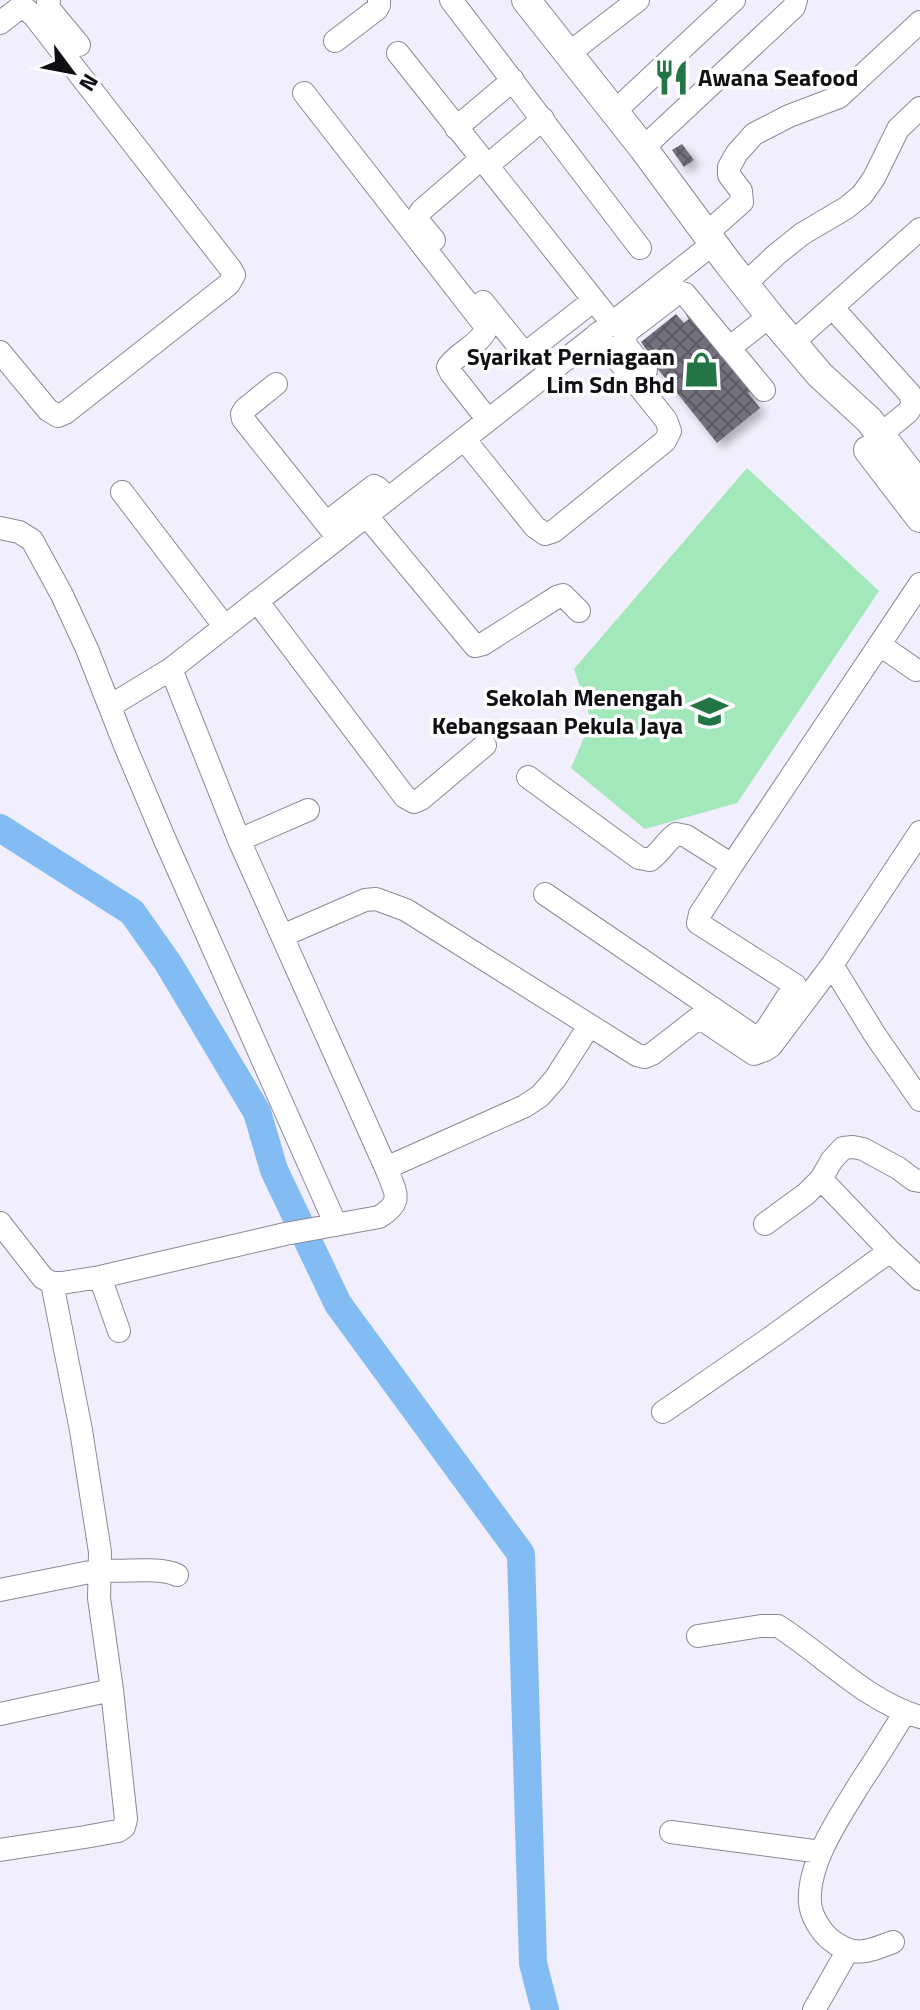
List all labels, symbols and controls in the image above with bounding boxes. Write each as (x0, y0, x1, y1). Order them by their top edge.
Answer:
north arrow (32, 32, 112, 112)
restaurant icon: Awana Seafood (653, 58, 691, 96)
place label: Awana Seafood (698, 59, 859, 95)
text: N (71, 67, 107, 98)
place label: Syarikat Perniagaan Lim Sdn Bhd (467, 338, 675, 402)
shop icon: Syarikat Perniagaan Lim Sdn Bhd (682, 351, 720, 389)
place label: Sekolah Menengah Kebangsaan Pekula Jaya (432, 679, 683, 743)
school or university icon: Sekolah Menengah Kebangsaan Pekula Jaya (690, 692, 728, 730)

